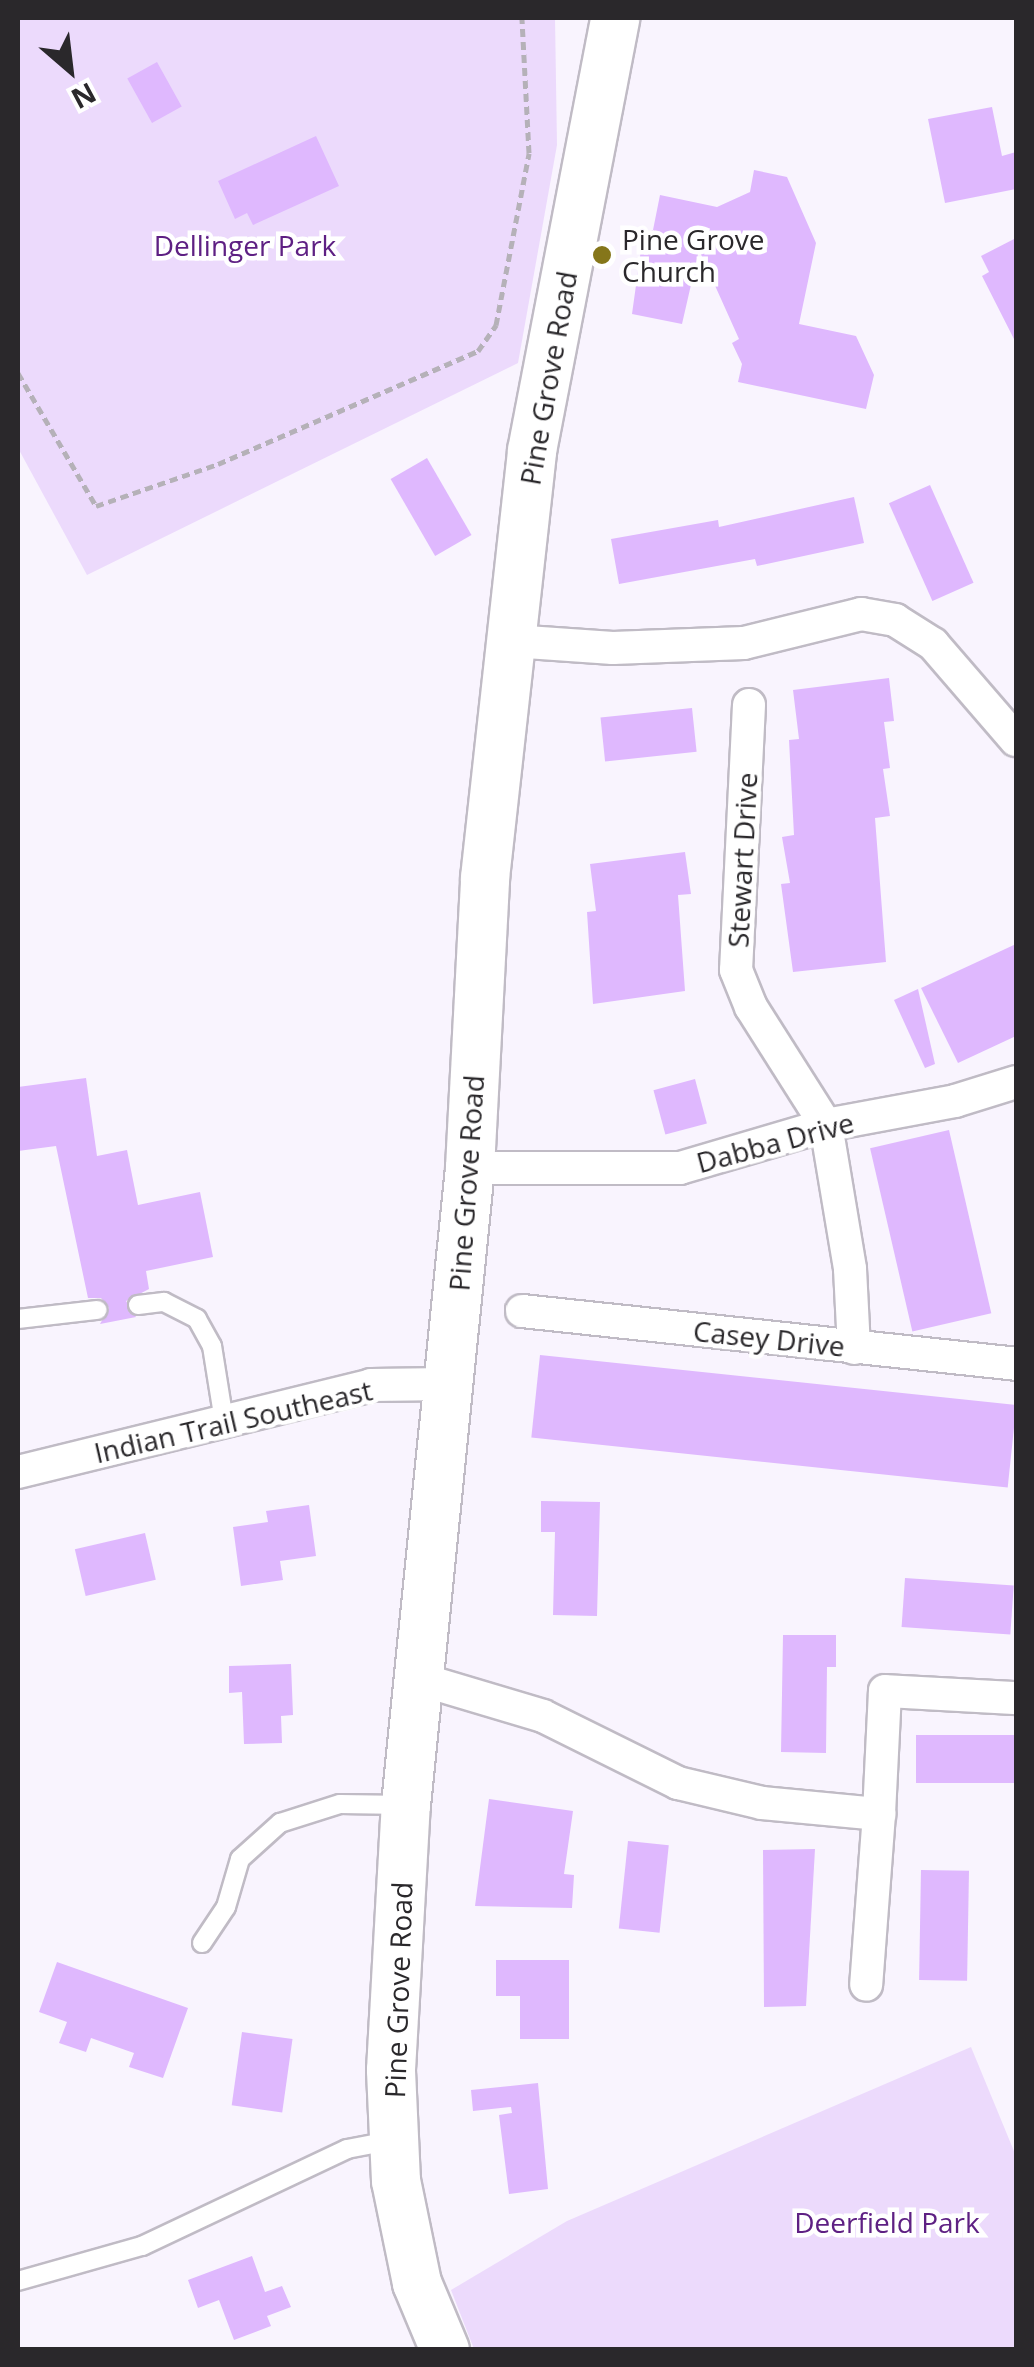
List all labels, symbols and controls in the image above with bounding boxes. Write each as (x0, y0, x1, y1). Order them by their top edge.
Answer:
north arrow (20, 20, 120, 120)
text: N (65, 74, 103, 119)
place label: Pine Grove Church (622, 222, 764, 288)
park label: Dellinger Park (154, 228, 336, 262)
marker: Pine Grove Church (591, 244, 613, 266)
street label: Pine Grove Road (513, 268, 583, 488)
street label: Stewart Drive (721, 771, 763, 949)
street label: Pine Grove Road (442, 1074, 490, 1292)
street label: Dabba Drive (693, 1105, 857, 1179)
street label: Casey Drive (692, 1313, 846, 1363)
street label: Indian Trail Southeast (91, 1373, 375, 1469)
street label: Pine Grove Road (377, 1881, 419, 2099)
park label: Deerfield Park (794, 2205, 980, 2239)

